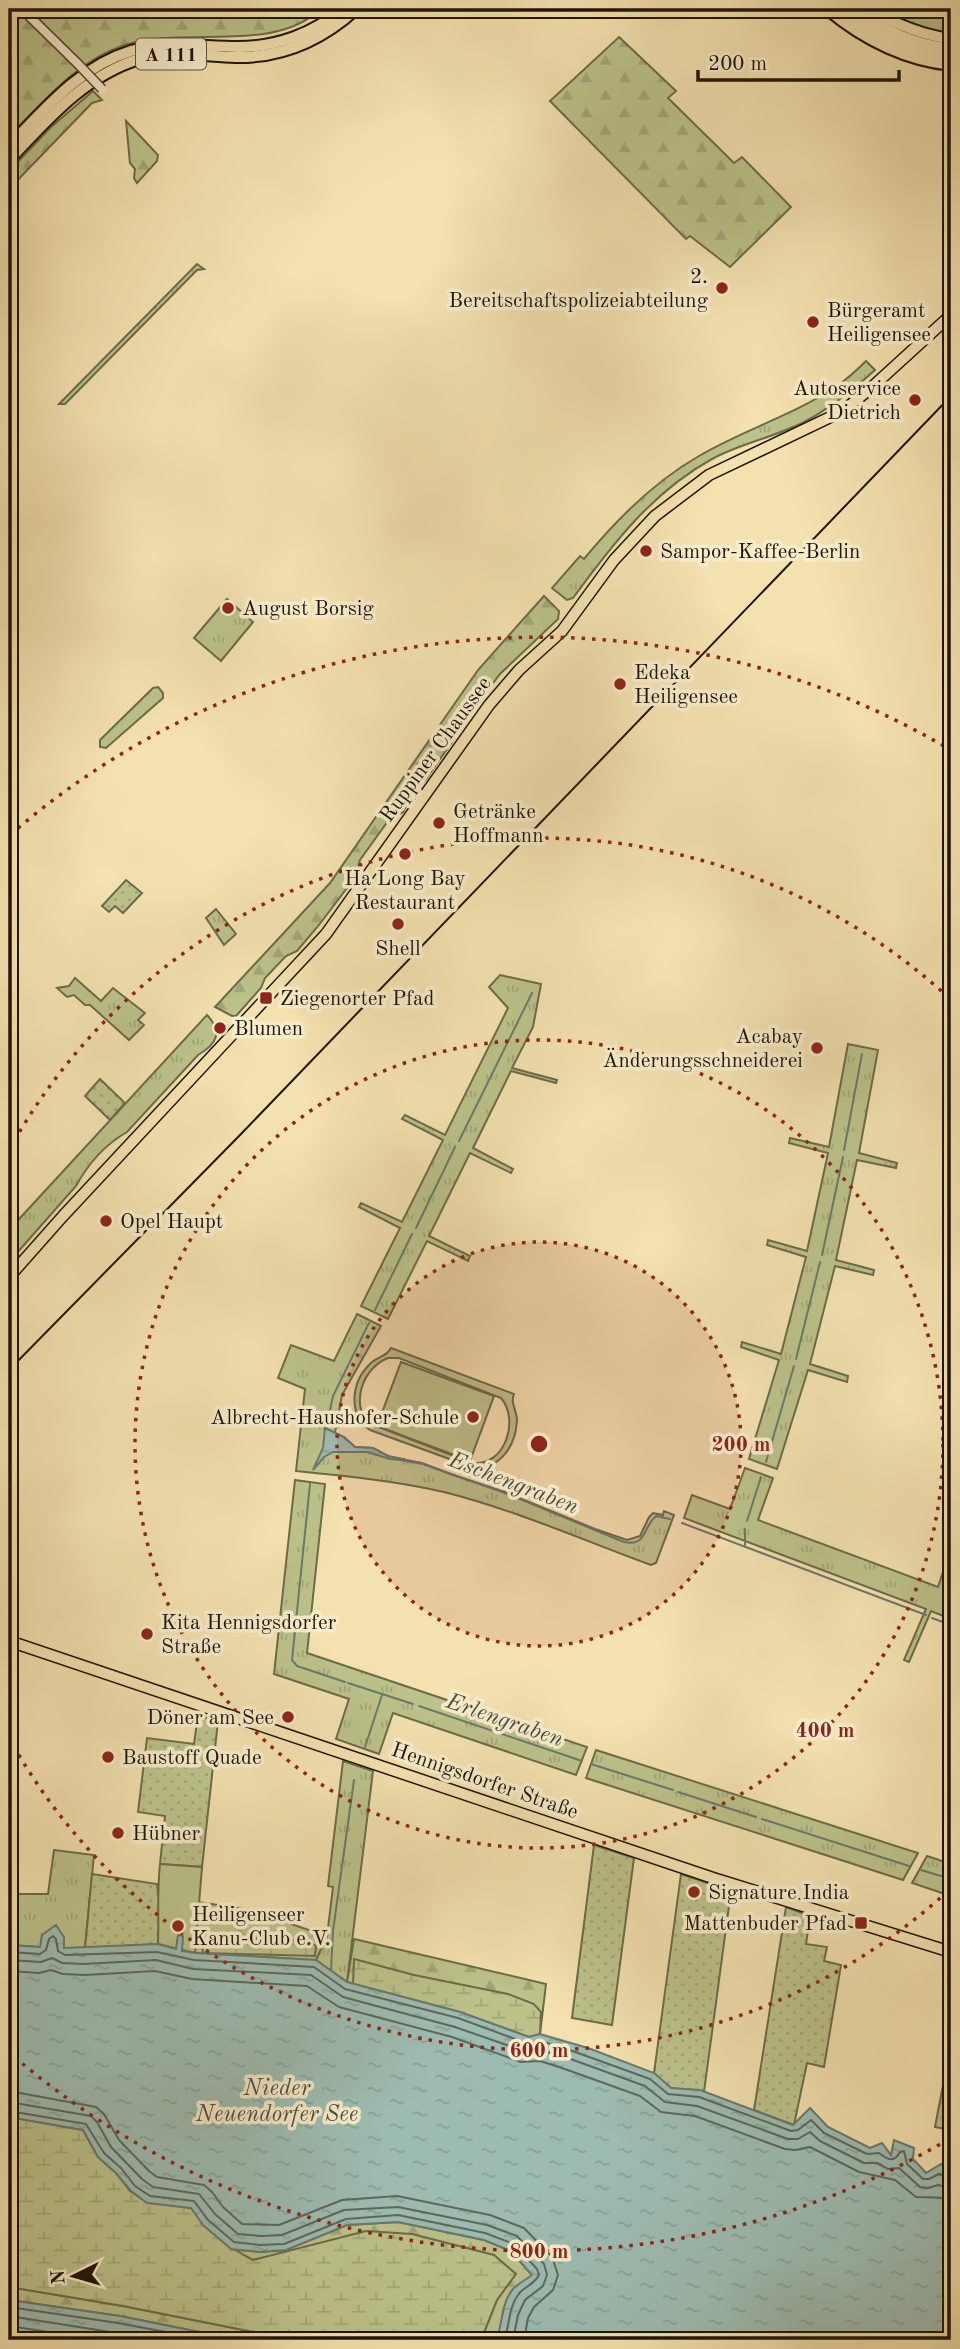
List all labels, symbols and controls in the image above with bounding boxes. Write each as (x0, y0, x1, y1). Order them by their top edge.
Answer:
road number: A 111 (136, 38, 206, 70)
scale bar (698, 38, 899, 82)
text: 200 m (708, 54, 767, 75)
place label: 2. Bereitschaftspolizeiabteilung (449, 267, 709, 312)
marker: 2. Bereitschaftspolizeiabteilung (714, 280, 730, 296)
place label: Bürgeramt Heiligensee (827, 301, 931, 346)
marker: Bürgeramt Heiligensee (805, 314, 821, 330)
place label: Autoservice Dietrich (793, 379, 901, 424)
marker: Autoservice Dietrich (907, 392, 923, 408)
place label: Sampor-Kaffee-Berlin (660, 542, 860, 563)
marker: Sampor-Kaffee-Berlin (638, 543, 654, 559)
place label: August Borsig (242, 599, 374, 620)
marker: August Borsig (220, 600, 236, 616)
place label: Edeka Heiligensee (634, 663, 738, 708)
street label: Ruppiner Chaussee (377, 673, 496, 826)
marker: Edeka Heiligensee (612, 676, 628, 692)
place label: Getränke Hoffmann (453, 802, 544, 847)
marker: Getränke Hoffmann (431, 815, 447, 831)
marker: Ha Long Bay Restaurant (397, 846, 413, 862)
place label: Ha Long Bay Restaurant (344, 869, 466, 914)
marker: Shell (390, 916, 406, 932)
place label: Shell (375, 939, 421, 960)
place label: Ziegenorter Pfad (280, 989, 434, 1010)
marker: Ziegenorter Pfad (258, 990, 274, 1006)
place label: Blumen (234, 1019, 303, 1040)
marker: Blumen (212, 1020, 228, 1036)
place label: Acabay Änderungsschneiderei (602, 1027, 803, 1072)
marker: Acabay Änderungsschneiderei (809, 1040, 825, 1056)
place label: Opel Haupt (120, 1212, 223, 1233)
marker: Opel Haupt (98, 1213, 114, 1229)
place label: Albrecht-Haushofer-Schule (210, 1408, 459, 1429)
marker: Albrecht-Haushofer-Schule (465, 1409, 481, 1425)
centre of rings (527, 1432, 551, 1456)
text: 200 m (711, 1435, 771, 1456)
water label: Eschengraben (444, 1448, 581, 1520)
place label: Kita Hennigsdorfer Straße (161, 1613, 337, 1658)
marker: Kita Hennigsdorfer Straße (139, 1626, 155, 1642)
water label: Erlengraben (442, 1689, 566, 1752)
place label: Döner am See (146, 1708, 274, 1729)
marker: Döner am See (280, 1709, 296, 1725)
text: 400 m (795, 1721, 855, 1742)
street label: Hennigsdorfer Straße (388, 1740, 581, 1823)
place label: Baustoff Quade (122, 1748, 262, 1769)
marker: Baustoff Quade (100, 1749, 116, 1765)
place label: Hübner (132, 1824, 201, 1845)
marker: Hübner (110, 1825, 126, 1841)
place label: Signature India (708, 1883, 849, 1904)
marker: Signature India (686, 1884, 702, 1900)
place label: Heiligenseer Kanu-Club e.V. (192, 1905, 331, 1950)
place label: Mattenbuder Pfad (684, 1914, 847, 1935)
marker: Mattenbuder Pfad (853, 1915, 869, 1931)
marker: Heiligenseer Kanu-Club e.V. (170, 1918, 186, 1934)
text: 600 m (509, 2041, 569, 2062)
water label: Nieder Neuendorfer See (195, 2077, 358, 2127)
north arrow (38, 2240, 108, 2310)
text: 800 m (509, 2242, 569, 2263)
text: N (49, 2269, 70, 2285)

